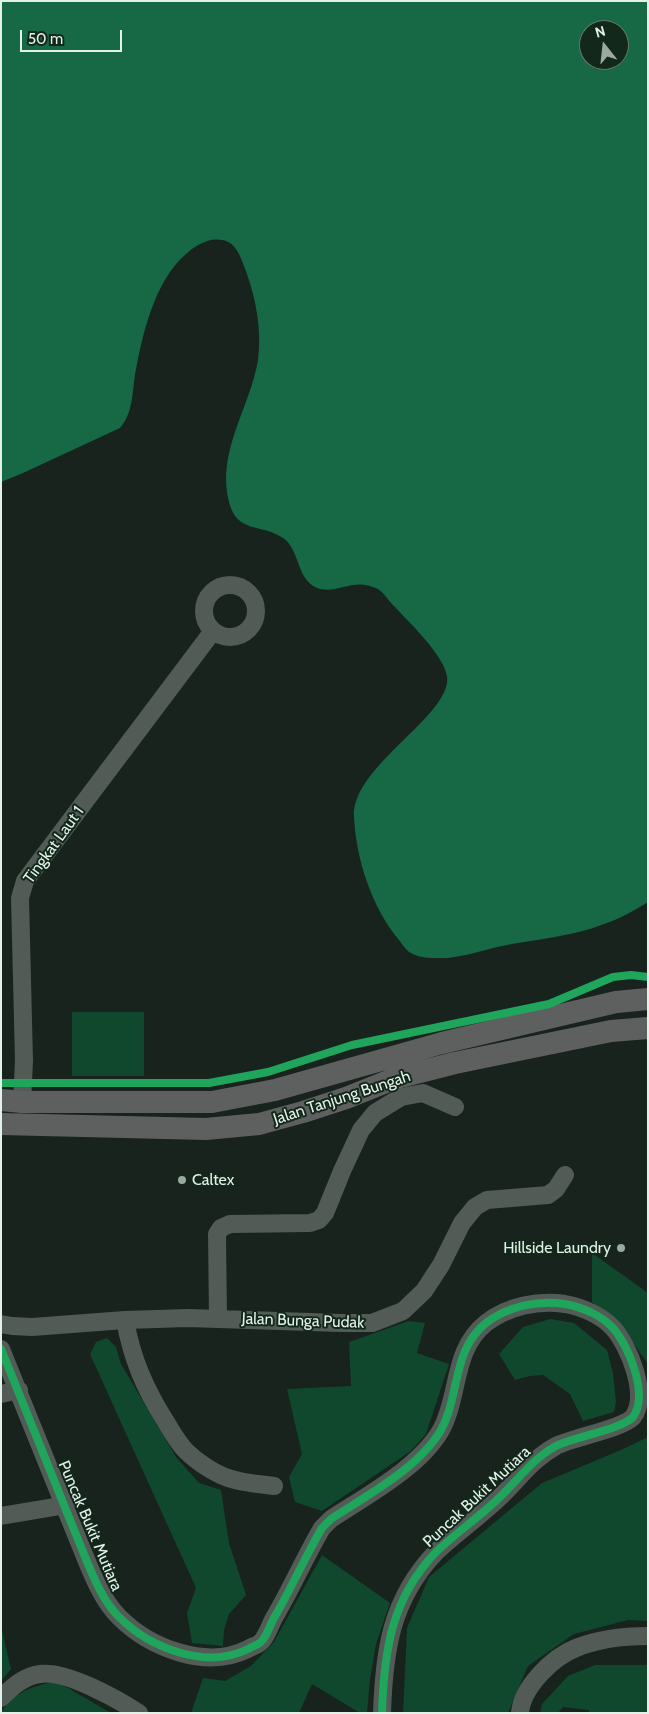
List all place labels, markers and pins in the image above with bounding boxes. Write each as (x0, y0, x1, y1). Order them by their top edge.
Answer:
place label: Caltex (192, 1170, 234, 1190)
marker: Caltex (176, 1174, 188, 1186)
place label: Hillside Laundry (503, 1238, 611, 1258)
marker: Hillside Laundry (615, 1242, 627, 1254)

